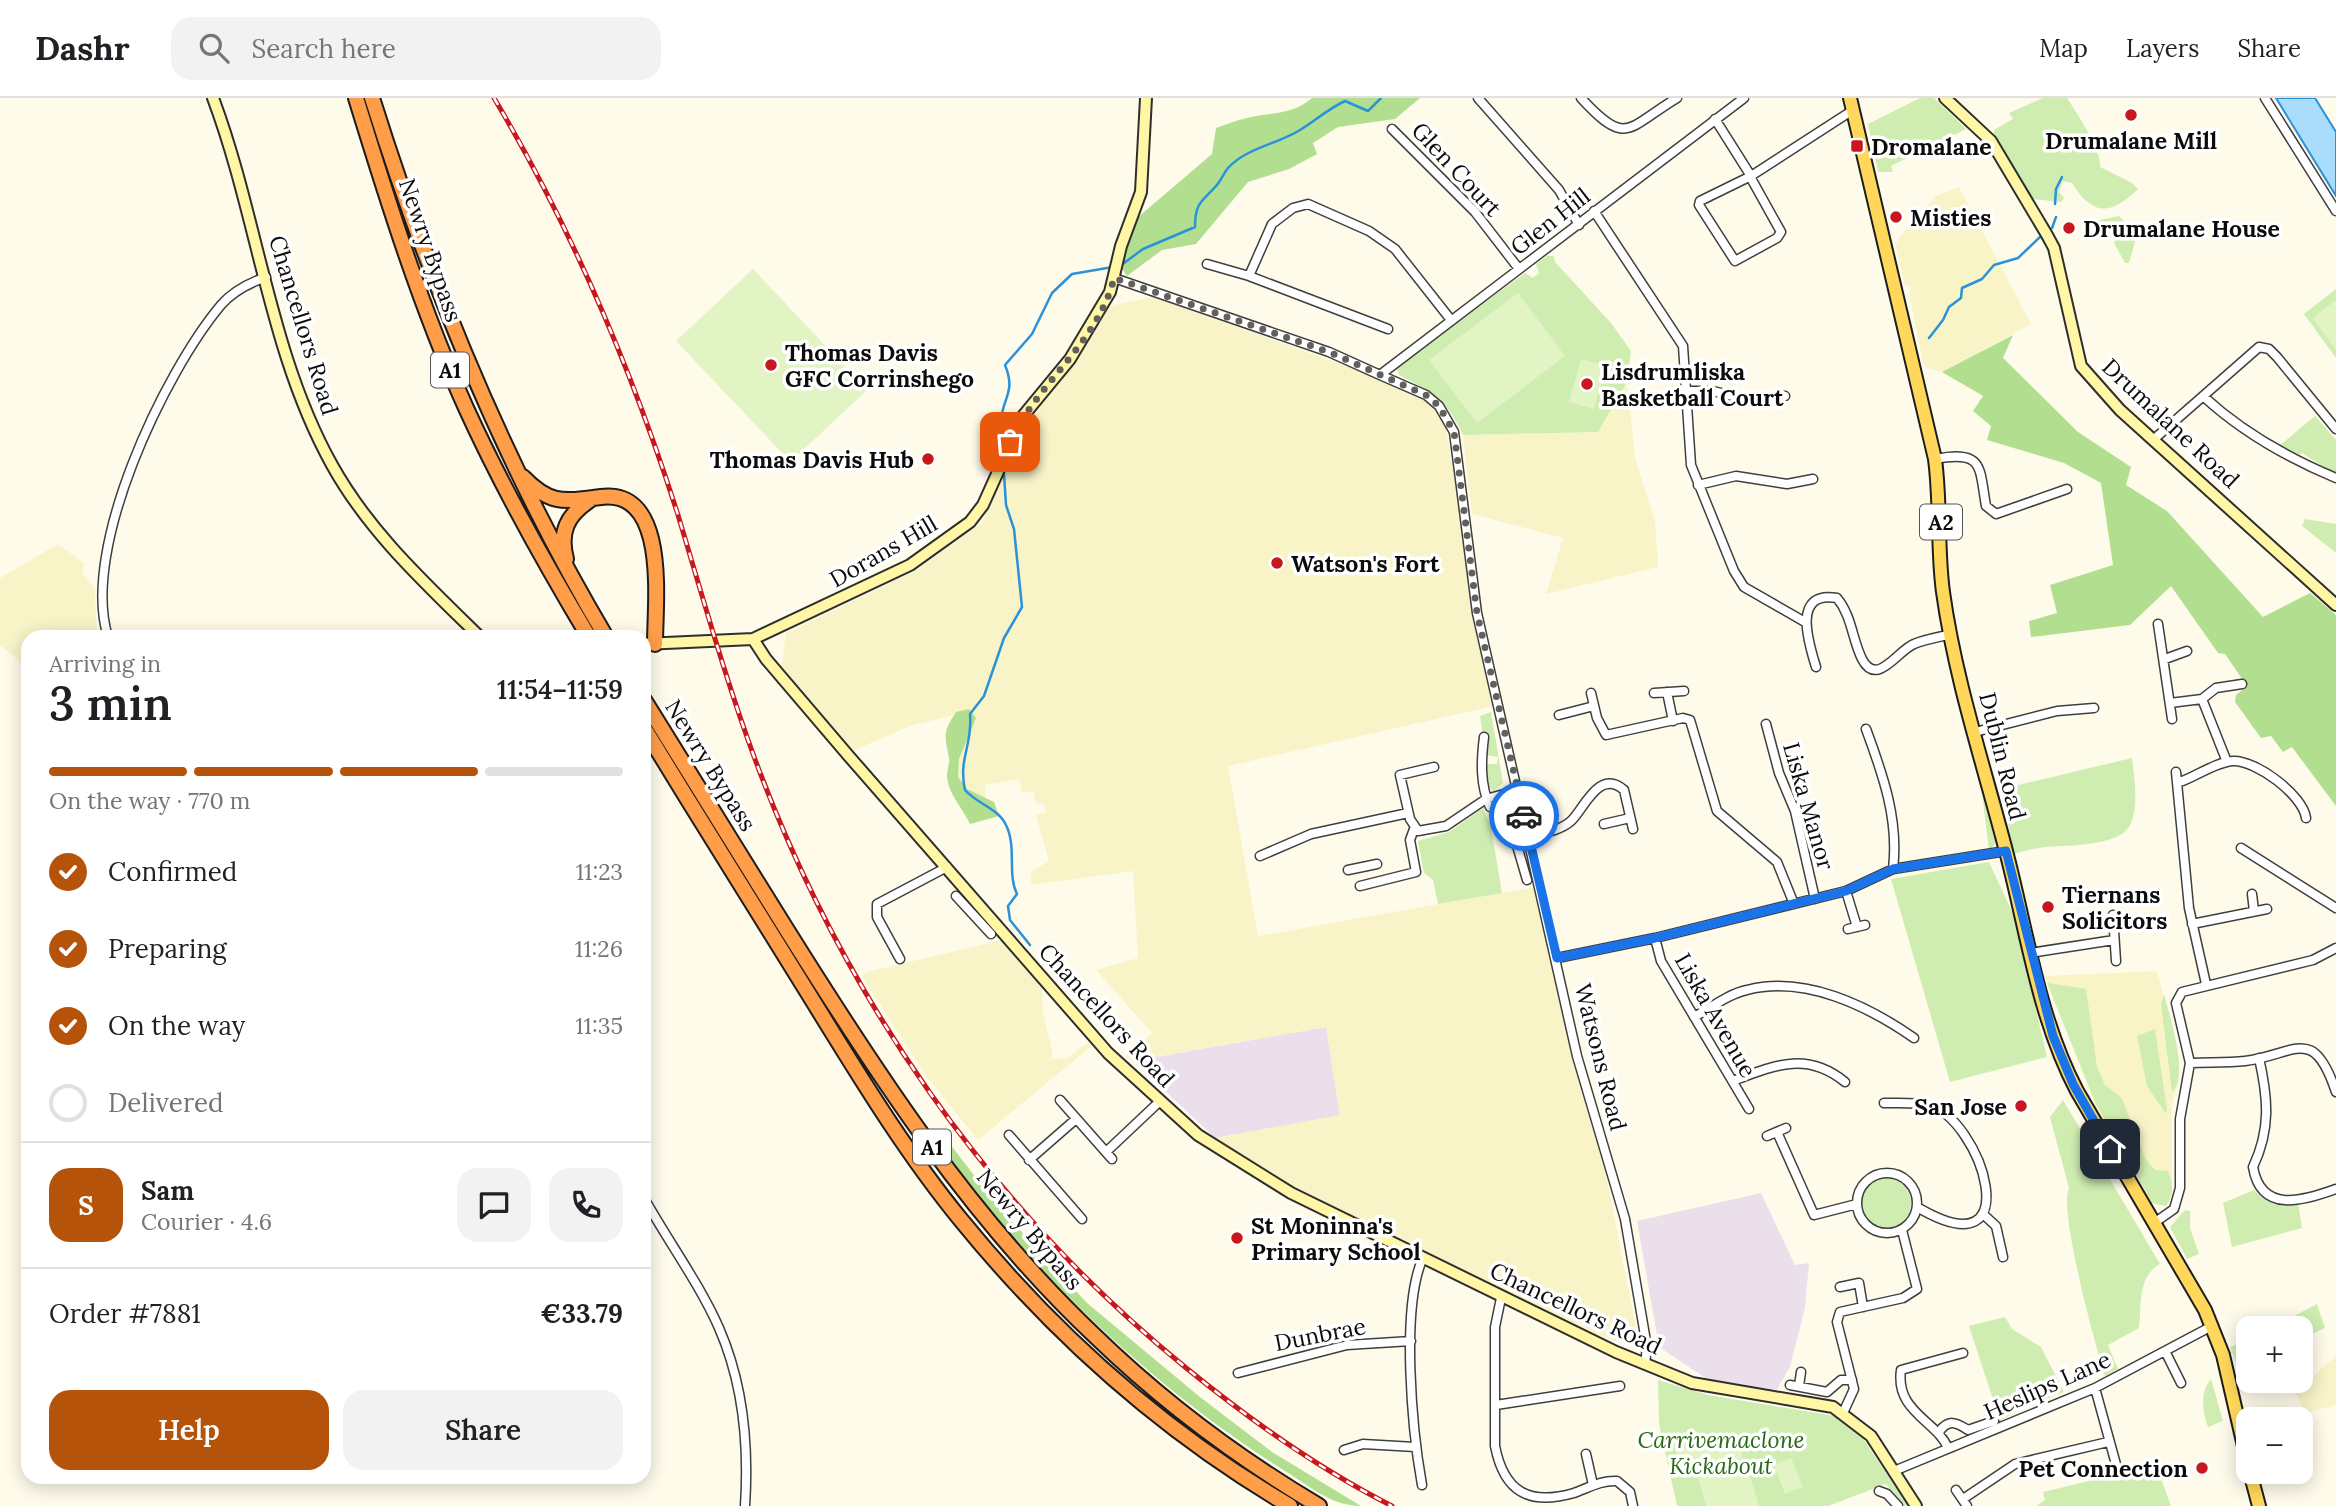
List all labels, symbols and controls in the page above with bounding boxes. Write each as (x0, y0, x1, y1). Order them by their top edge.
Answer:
search box (171, 17, 661, 80)
text: Dashr (35, 27, 129, 69)
icon: search (195, 29, 233, 67)
text: Search here (251, 32, 396, 65)
text: Map (2039, 33, 2088, 64)
text: Layers (2126, 33, 2199, 64)
text: Share (2237, 33, 2301, 64)
marker: Drumalane Mill (2123, 107, 2139, 123)
street label: Glen Court (1406, 116, 1508, 222)
place label: Drumalane Mill (2045, 126, 2217, 155)
place label: Dromalane (1871, 132, 1992, 161)
marker: Dromalane (1849, 138, 1865, 154)
street label: Newry Bypass (393, 175, 469, 325)
street label: Glen Hill (1504, 181, 1596, 261)
place label: Misties (1910, 203, 1991, 232)
marker: Misties (1888, 209, 1904, 225)
place label: Drumalane House (2083, 214, 2280, 243)
marker: Drumalane House (2061, 220, 2077, 236)
street label: Chancellors Road (263, 232, 345, 419)
place label: Thomas Davis GFC Corrinshego (785, 338, 974, 393)
road number: A1 (431, 352, 469, 388)
street label: Drumalane Road (2096, 352, 2246, 494)
marker: Thomas Davis GFC Corrinshego (763, 357, 779, 373)
place label: Lisdrumliska Basketball Court (1601, 357, 1784, 412)
marker: Lisdrumliska Basketball Court (1579, 376, 1595, 392)
pin (980, 412, 1040, 472)
icon: bag (991, 423, 1029, 461)
place label: Thomas Davis Hub (710, 445, 914, 474)
marker: Thomas Davis Hub (920, 451, 936, 467)
road number: A2 (1920, 504, 1962, 540)
street label: Dorans Hill (824, 509, 942, 593)
place label: Watson's Fort (1291, 549, 1440, 578)
marker: Watson's Fort (1269, 555, 1285, 571)
text: Arriving in (49, 649, 161, 678)
text: 11:54–11:59 (497, 673, 623, 706)
text: 3 min (49, 674, 172, 733)
street label: Dublin Road (1973, 689, 2033, 823)
street label: Newry Bypass (659, 694, 763, 836)
street label: Liska Manor (1777, 739, 1841, 873)
courier (1489, 781, 1559, 851)
text: On the way · 770 m (49, 786, 250, 815)
icon: car (1505, 797, 1543, 835)
icon: check (49, 853, 87, 891)
text: Confirmed (108, 855, 237, 888)
text: 11:23 (576, 857, 623, 886)
place label: Tiernans Solicitors (2062, 880, 2167, 935)
marker: Tiernans Solicitors (2040, 899, 2056, 915)
icon: check (49, 930, 87, 968)
text: Preparing (108, 932, 227, 965)
text: 11:26 (575, 934, 623, 963)
street label: Chancellors Road (1033, 937, 1181, 1093)
street label: Liska Avenue (1669, 948, 1763, 1082)
street label: Watsons Road (1569, 980, 1633, 1134)
icon: check (49, 1007, 87, 1045)
text: On the way (108, 1009, 245, 1042)
text: 11:35 (575, 1011, 623, 1040)
text: Delivered (108, 1086, 224, 1119)
place label: San Jose (1914, 1092, 2007, 1121)
marker: San Jose (2013, 1098, 2029, 1114)
pin (2080, 1119, 2140, 1179)
road number: A1 (913, 1130, 951, 1164)
icon: home (2091, 1130, 2129, 1168)
street label: Newry Bypass (971, 1162, 1089, 1296)
button: chat (457, 1168, 531, 1242)
button: phone (549, 1168, 623, 1242)
text: Sam (141, 1174, 194, 1207)
text: S (78, 1189, 94, 1222)
text: Courier · 4.6 (141, 1207, 272, 1236)
place label: St Moninna's Primary School (1251, 1211, 1421, 1266)
marker: St Moninna's Primary School (1229, 1230, 1245, 1246)
street label: Chancellors Road (1485, 1255, 1667, 1361)
text: Order #7881 (49, 1297, 201, 1330)
text: €33.79 (540, 1297, 623, 1330)
street label: Dunbrae (1272, 1311, 1368, 1357)
map controls (2236, 1316, 2313, 1484)
button: + (2236, 1316, 2313, 1393)
street label: Heslips Lane (1979, 1344, 2115, 1426)
button: Help (49, 1390, 329, 1470)
button: Share (343, 1390, 623, 1470)
button: − (2236, 1407, 2313, 1484)
park label: Carrivemaclone Kickabout (1637, 1425, 1805, 1480)
place label: Pet Connection (2019, 1454, 2188, 1483)
marker: Pet Connection (2194, 1460, 2210, 1476)

